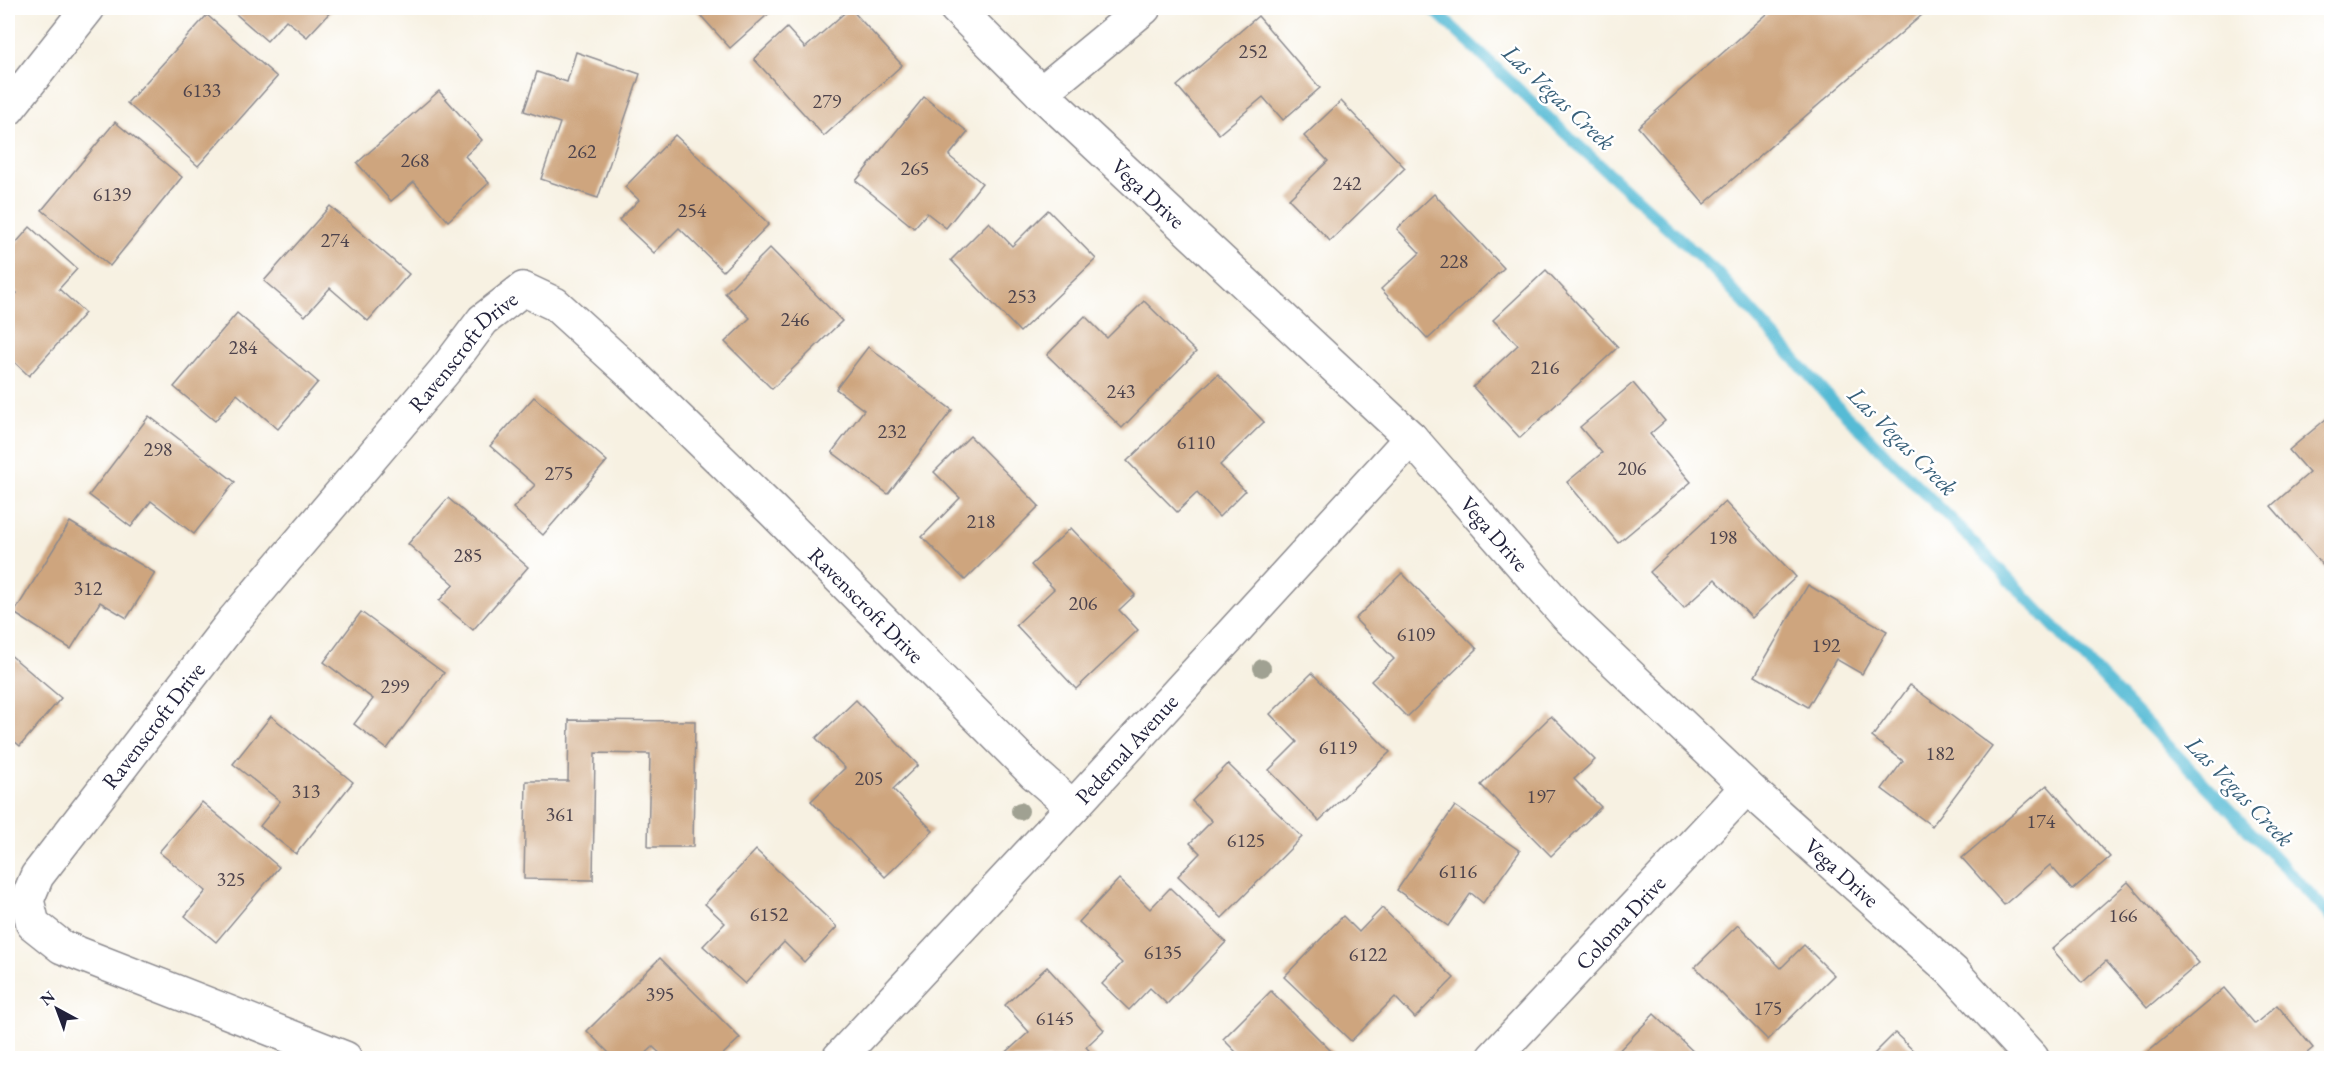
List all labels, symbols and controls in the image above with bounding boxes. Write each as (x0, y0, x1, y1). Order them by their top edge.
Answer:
water label: Las Vegas Creek (1495, 36, 1622, 157)
house number: 252 (1239, 38, 1268, 64)
house number: 6133 (183, 77, 221, 103)
house number: 279 (813, 88, 842, 114)
house number: 262 (568, 138, 597, 164)
house number: 268 (401, 147, 429, 173)
street label: Vega Drive (1105, 151, 1192, 235)
house number: 265 (901, 155, 929, 181)
house number: 242 (1333, 170, 1362, 196)
house number: 6139 (93, 181, 132, 207)
house number: 254 (678, 197, 707, 223)
house number: 274 (321, 227, 350, 253)
house number: 228 (1440, 248, 1468, 274)
house number: 253 (1008, 283, 1036, 309)
street label: Ravenscroft Drive (402, 284, 524, 418)
house number: 246 (781, 306, 810, 332)
house number: 284 (229, 334, 258, 360)
house number: 216 (1531, 354, 1560, 380)
house number: 243 (1107, 378, 1135, 404)
water label: Las Vegas Creek (1841, 379, 1964, 502)
house number: 232 (878, 418, 907, 444)
house number: 6110 (1177, 429, 1216, 455)
house number: 298 (144, 436, 172, 462)
house number: 206 (1618, 455, 1647, 481)
house number: 275 (545, 460, 573, 486)
street label: Vega Drive (1454, 490, 1536, 578)
house number: 218 (967, 508, 995, 534)
house number: 198 (1709, 524, 1737, 550)
street label: Ravenscroft Drive (802, 541, 931, 670)
house number: 285 (454, 542, 482, 568)
house number: 312 (74, 575, 103, 601)
house number: 206 (1069, 590, 1098, 616)
house number: 6109 (1397, 621, 1436, 647)
house number: 192 (1812, 632, 1841, 658)
street label: Ravenscroft Drive (95, 656, 211, 795)
house number: 299 (381, 673, 410, 699)
street label: Pedernal Avenue (1068, 687, 1184, 810)
water label: Las Vegas Creek (2179, 728, 2301, 853)
house number: 6119 (1319, 734, 1358, 760)
house number: 182 (1926, 740, 1955, 766)
house number: 205 (855, 765, 883, 791)
house number: 313 (292, 778, 320, 804)
house number: 197 (1527, 783, 1556, 809)
house number: 361 (546, 801, 574, 827)
house number: 174 (2027, 808, 2056, 834)
house number: 6125 (1227, 827, 1265, 853)
street label: Vega Drive (1799, 831, 1886, 914)
house number: 6116 (1439, 858, 1478, 884)
house number: 325 (217, 866, 245, 892)
street label: Coloma Drive (1569, 868, 1672, 976)
house number: 6152 (750, 901, 789, 927)
house number: 166 (2109, 902, 2138, 928)
house number: 6135 (1144, 939, 1182, 965)
house number: 6122 (1349, 941, 1388, 967)
north arrow (27, 979, 87, 1039)
house number: 395 (646, 981, 674, 1007)
text: N (36, 986, 59, 1010)
house number: 175 (1754, 995, 1782, 1021)
house number: 6145 (1036, 1005, 1074, 1031)

